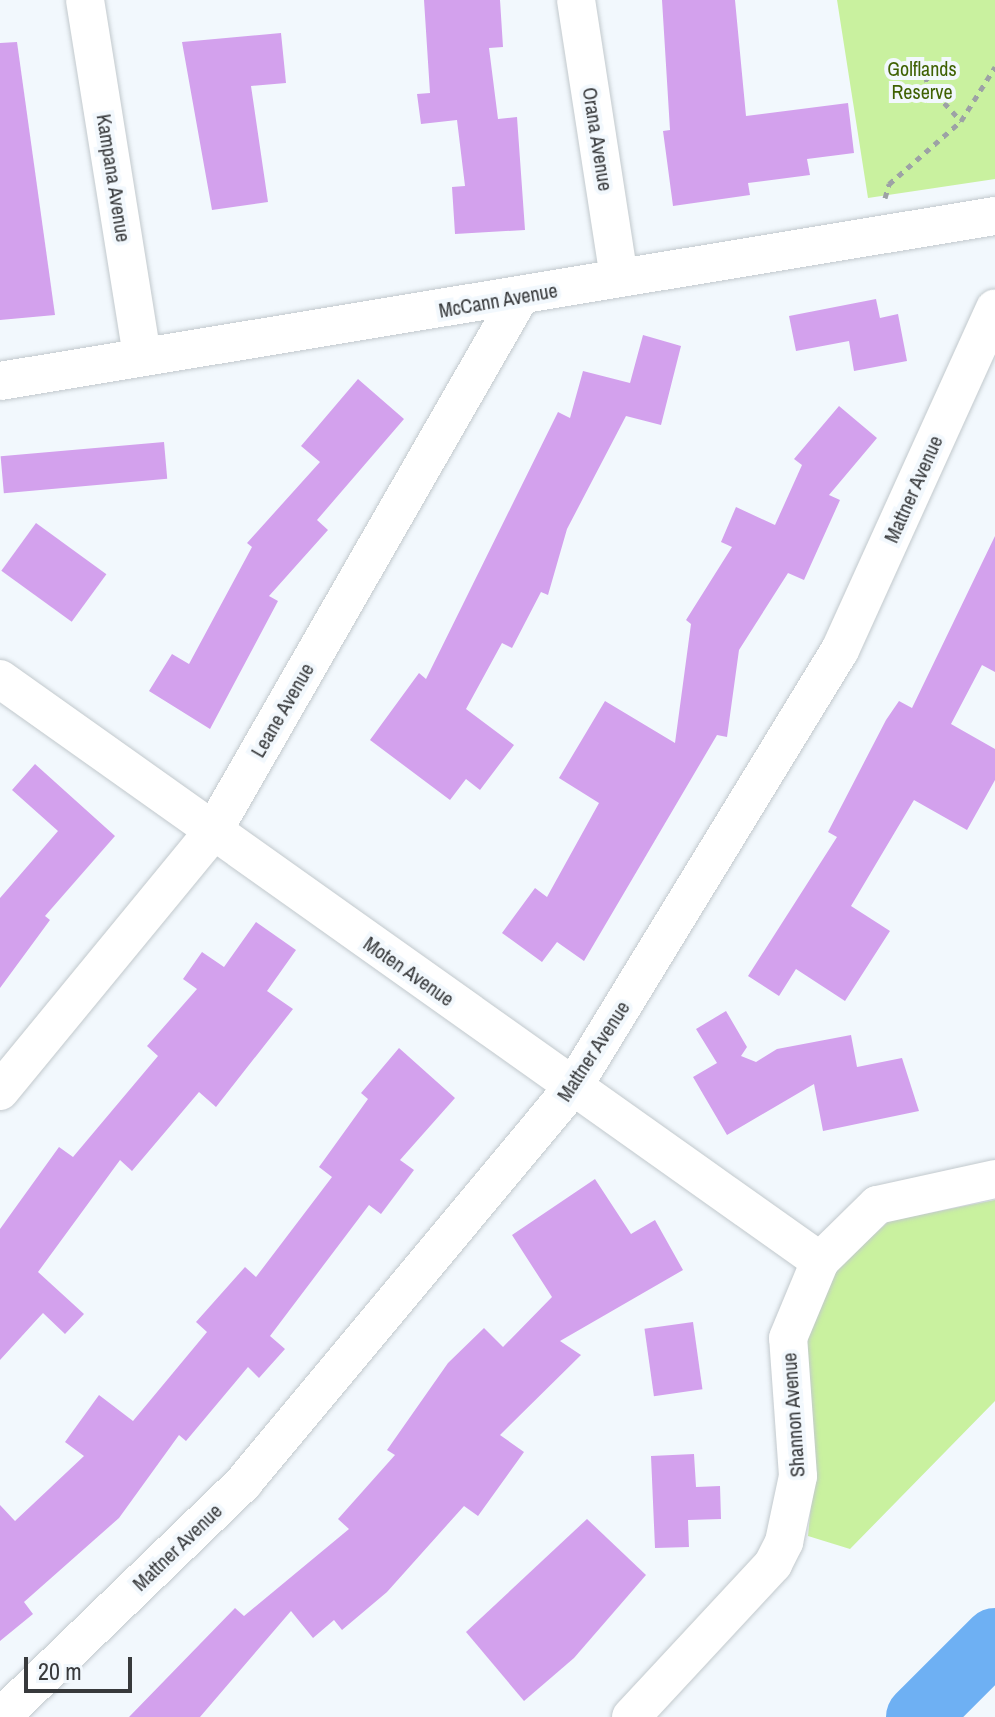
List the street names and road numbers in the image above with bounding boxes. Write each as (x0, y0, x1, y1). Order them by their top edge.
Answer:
street label: Orana Avenue (578, 85, 618, 193)
street label: Kampana Avenue (92, 112, 136, 244)
street label: McCann Avenue (436, 278, 560, 322)
street label: Mattner Avenue (879, 431, 947, 547)
street label: Leane Avenue (245, 658, 319, 762)
street label: Moten Avenue (359, 931, 459, 1011)
street label: Mattner Avenue (551, 996, 635, 1106)
street label: Shannon Avenue (777, 1352, 809, 1478)
street label: Mattner Avenue (127, 1498, 227, 1596)

